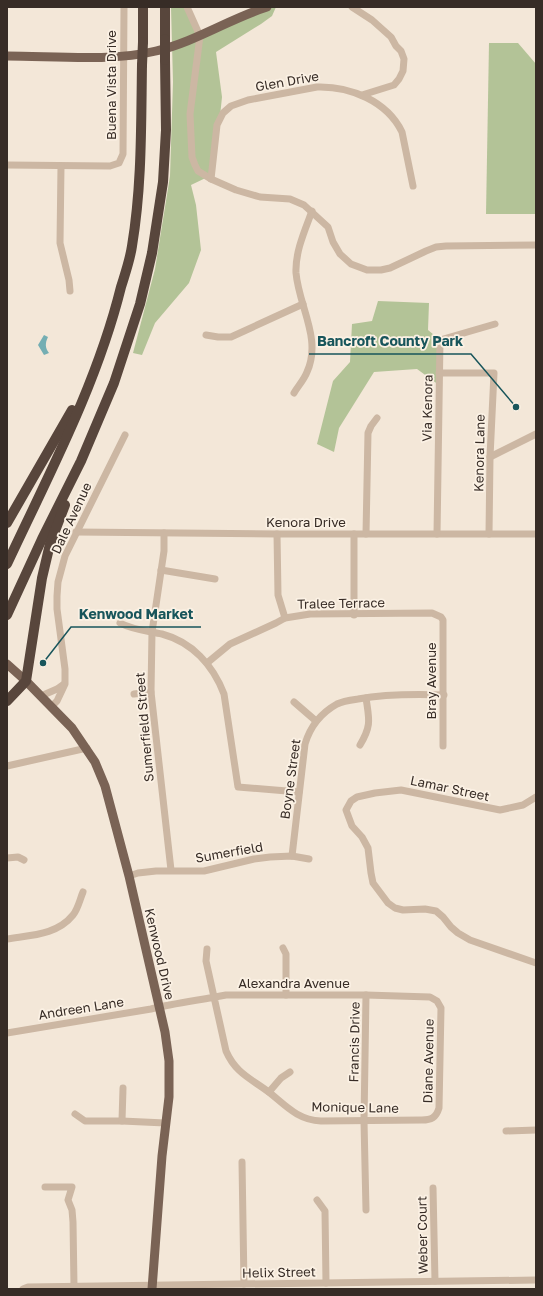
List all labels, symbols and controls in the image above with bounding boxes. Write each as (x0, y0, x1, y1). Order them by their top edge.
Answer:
street label: Buena Vista Drive (103, 30, 119, 140)
street label: Glen Drive (254, 68, 320, 94)
callout: Bancroft County Park (309, 328, 471, 354)
text: Bancroft County Park (317, 332, 463, 349)
street label: Via Kenora (418, 374, 436, 442)
street label: Kenora Lane (470, 414, 488, 492)
street label: Dale Avenue (47, 480, 95, 556)
street label: Kenora Drive (266, 514, 346, 530)
street label: Tralee Terrace (297, 594, 385, 612)
callout: Kenwood Market (71, 601, 201, 627)
text: Kenwood Market (79, 605, 194, 622)
street label: Bray Avenue (423, 642, 439, 720)
street label: Sumerfield Street (131, 671, 157, 783)
street label: Boyne Street (276, 738, 304, 820)
street label: Lamar Street (409, 772, 491, 804)
street label: Sumerfield (194, 838, 264, 866)
street label: Kenwood Drive (142, 907, 178, 1001)
street label: Alexandra Avenue (238, 975, 350, 991)
street label: Andreen Lane (37, 993, 125, 1023)
street label: Francis Drive (345, 1001, 363, 1083)
street label: Diane Avenue (419, 1019, 437, 1103)
street label: Monique Lane (311, 1098, 399, 1116)
street label: Weber Court (413, 1196, 431, 1274)
street label: Helix Street (242, 1263, 316, 1281)

